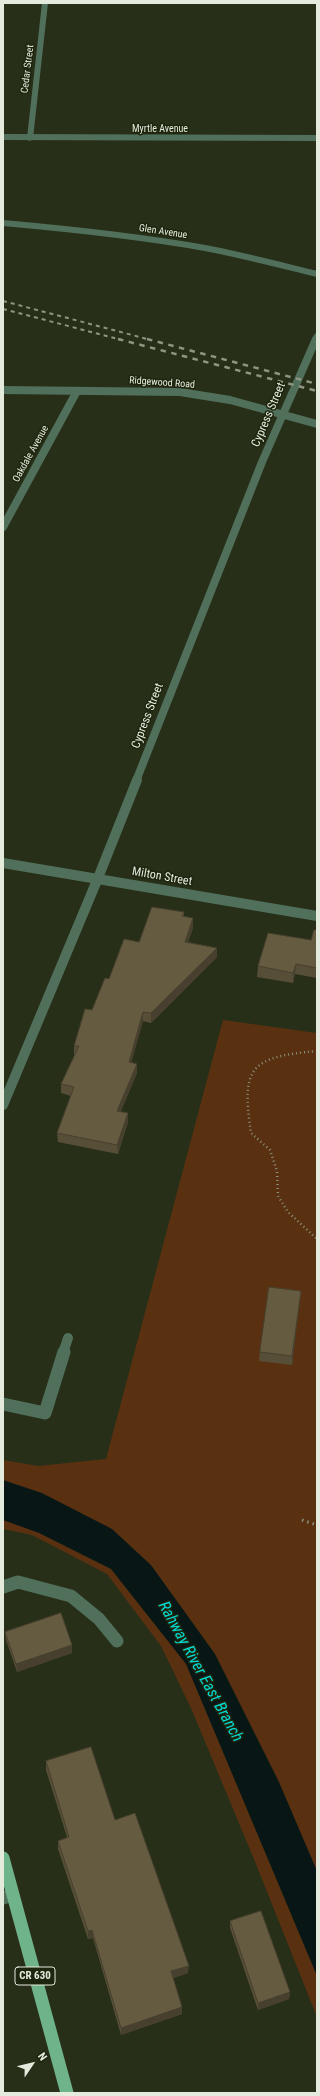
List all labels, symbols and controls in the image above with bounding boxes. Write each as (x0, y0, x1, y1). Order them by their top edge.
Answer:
street label: Cedar Street (19, 44, 37, 94)
street label: Myrtle Avenue (132, 123, 188, 135)
street label: Glen Avenue (138, 222, 188, 242)
street label: Ridgewood Road (129, 375, 195, 391)
street label: Cypress Street (249, 381, 289, 449)
street label: Oakdale Avenue (10, 424, 52, 484)
street label: Cypress Street (129, 681, 167, 751)
street label: Milton Street (131, 865, 193, 889)
water label: Rahway River East Branch (153, 1598, 247, 1746)
road number: CR 630 (15, 1967, 55, 1985)
north arrow (12, 2044, 52, 2084)
text: N (35, 2050, 49, 2063)

